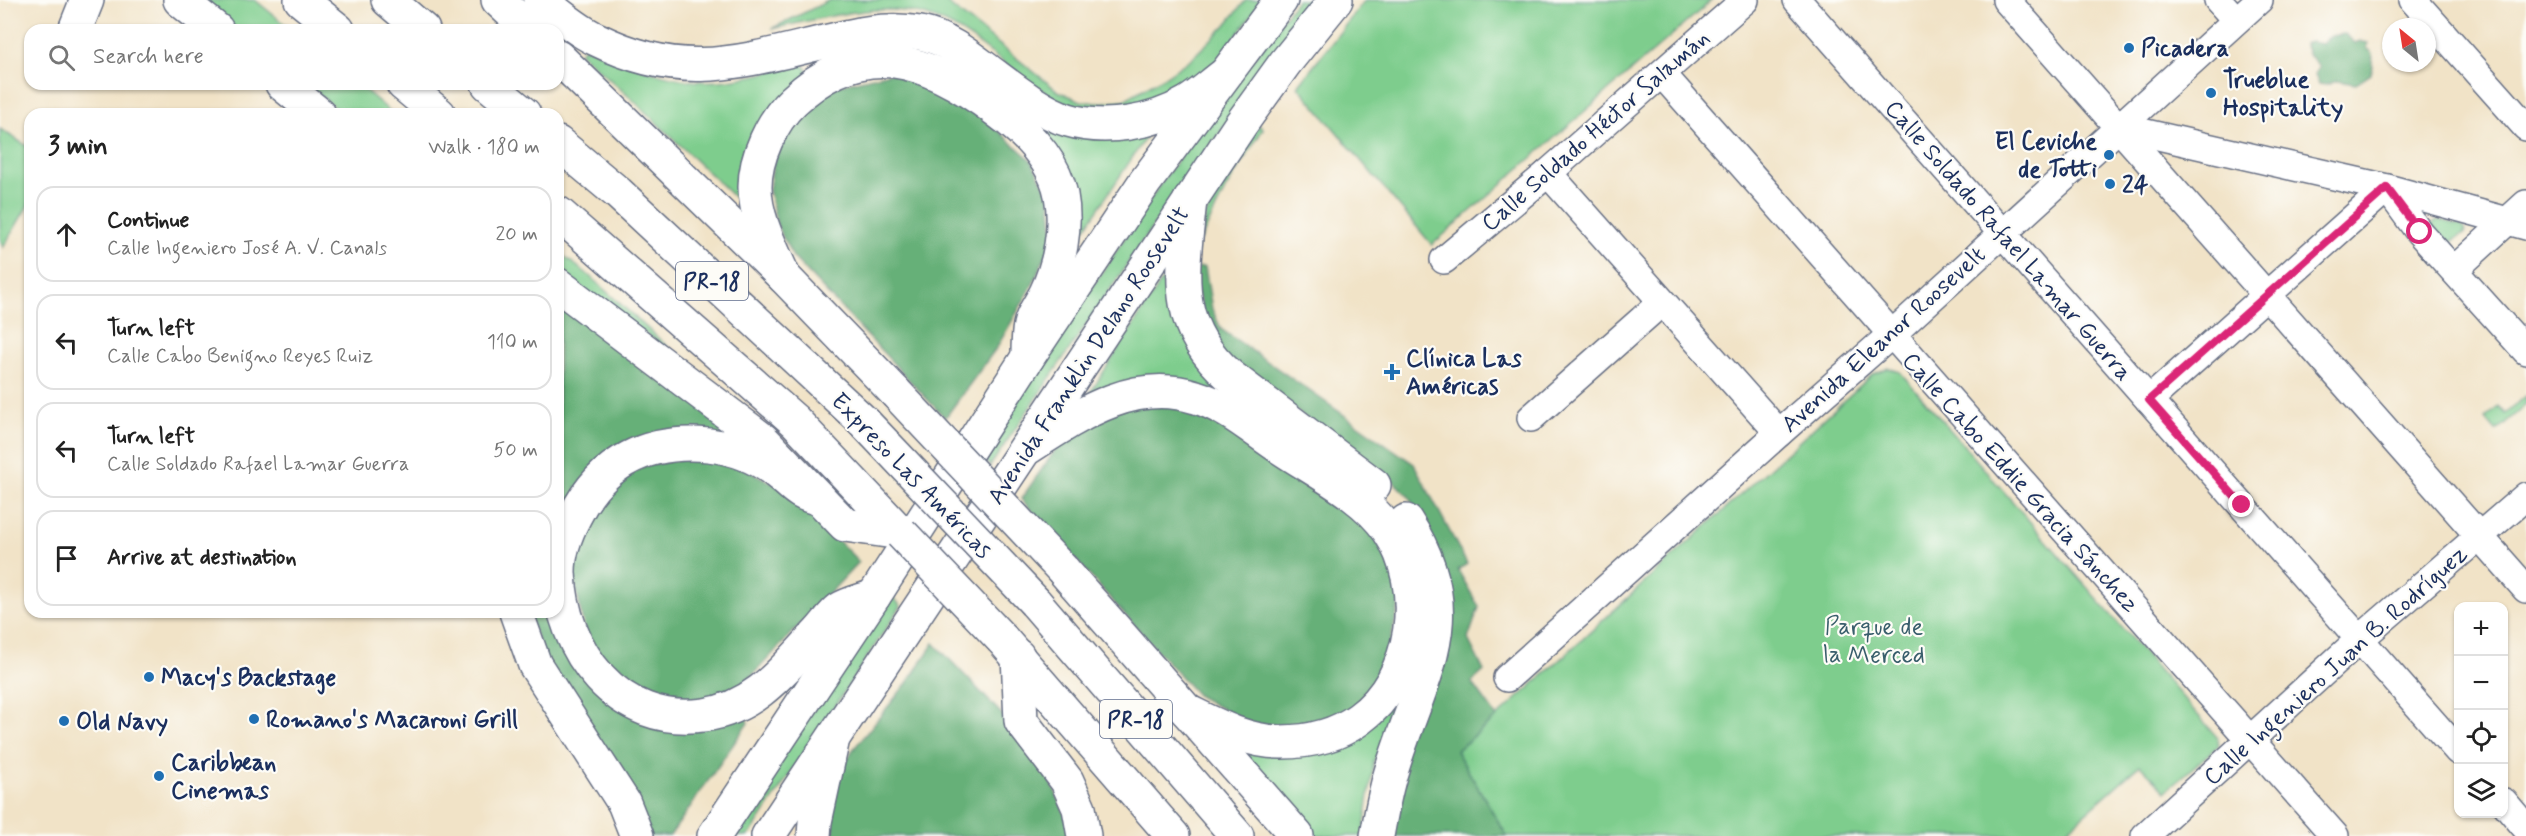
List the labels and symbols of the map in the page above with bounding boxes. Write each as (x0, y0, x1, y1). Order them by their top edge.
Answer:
north arrow (2382, 18, 2436, 72)
street label: Calle Soldado Héctor Salamán (1475, 23, 1717, 239)
place label: Picadera (2141, 34, 2229, 65)
marker: Picadera (2122, 41, 2136, 55)
place label: Trueblue Hospitality (2223, 65, 2343, 124)
marker: Trueblue Hospitality (2204, 86, 2218, 100)
street label: Calle Soldado Rafael Lamar Guerra (1877, 94, 2139, 388)
place label: El Ceviche de Totti (1995, 127, 2098, 186)
marker: El Ceviche de Totti (2102, 148, 2116, 162)
place label: 24 (2122, 170, 2149, 201)
marker: 24 (2103, 177, 2117, 191)
street label: Avenida Franklin Delano Roosevelt (981, 201, 1197, 511)
route start (2406, 218, 2432, 244)
street label: Avenida Eleanor Roosevelt (1775, 240, 1993, 440)
road number: PR-18 (676, 262, 748, 300)
place label: Clínica Las Américas (1406, 344, 1522, 403)
street label: Calle Cabo Eddie Gracia Sánchez (1895, 346, 2145, 620)
marker: Clínica Las Américas (1383, 363, 1401, 381)
street label: Expreso Las Américas (824, 386, 998, 566)
route end (2228, 491, 2254, 517)
street label: Calle Ingeniero Juan B. Rodríguez (2198, 539, 2476, 795)
park label: Parque de la Merced (1823, 612, 1925, 671)
place label: Macy's Backstage (161, 663, 336, 695)
marker: Macy's Backstage (142, 670, 156, 684)
road number: PR-18 (1100, 700, 1172, 738)
place label: Romano's Macaroni Grill (266, 705, 518, 736)
place label: Old Navy (76, 707, 168, 738)
marker: Romano's Macaroni Grill (247, 712, 261, 726)
marker: Old Navy (57, 714, 71, 728)
place label: Caribbean Cinemas (171, 748, 276, 807)
marker: Caribbean Cinemas (152, 769, 166, 783)

